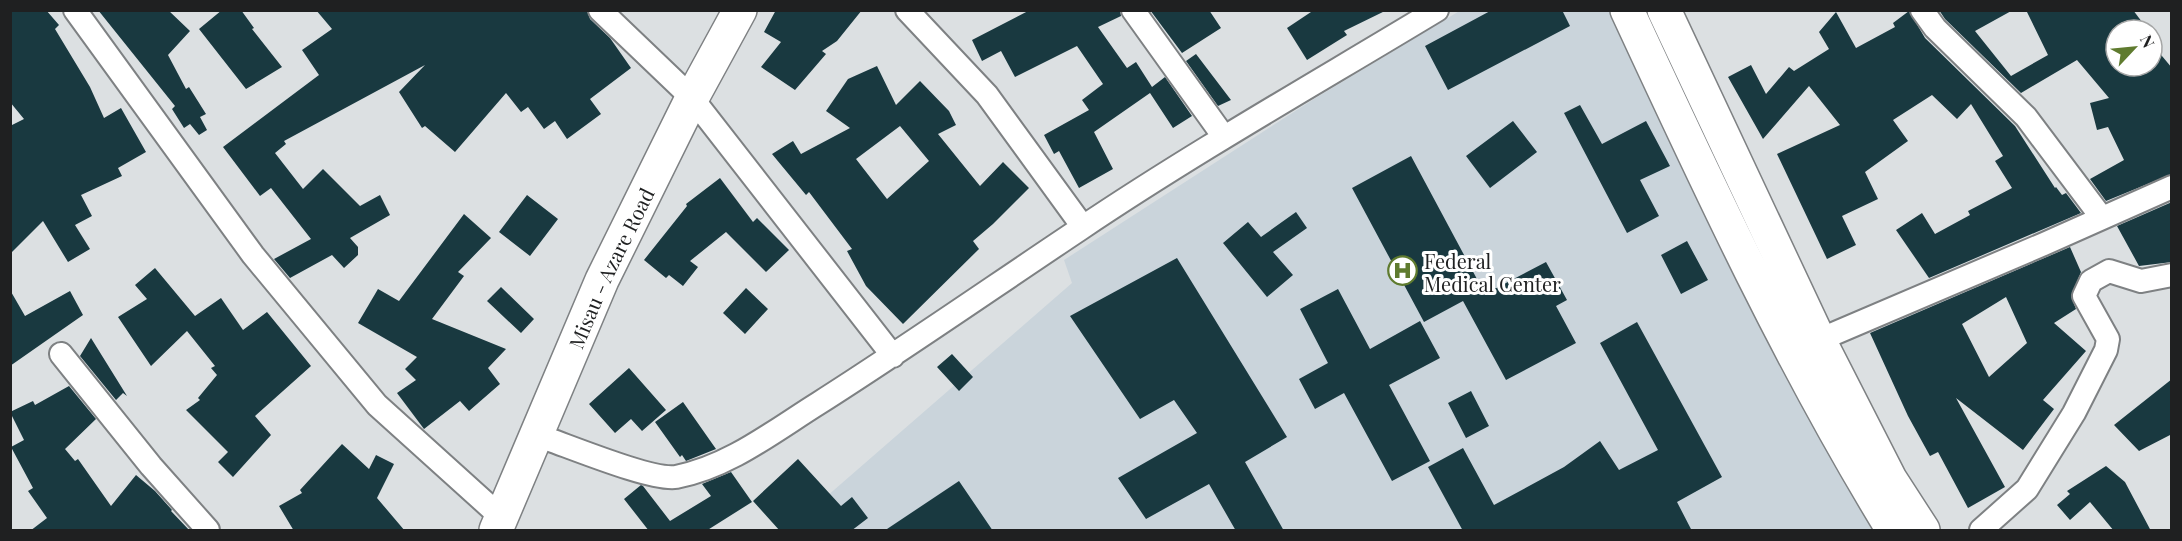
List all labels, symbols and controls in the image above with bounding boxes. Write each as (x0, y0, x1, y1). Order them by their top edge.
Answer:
north arrow (2104, 18, 2164, 78)
text: N (2136, 31, 2160, 51)
street label: Misau - Azare Road (561, 183, 659, 352)
place label: Federal Medical Center (1424, 247, 1561, 297)
hospital icon: Federal Medical Center (1387, 255, 1419, 287)

